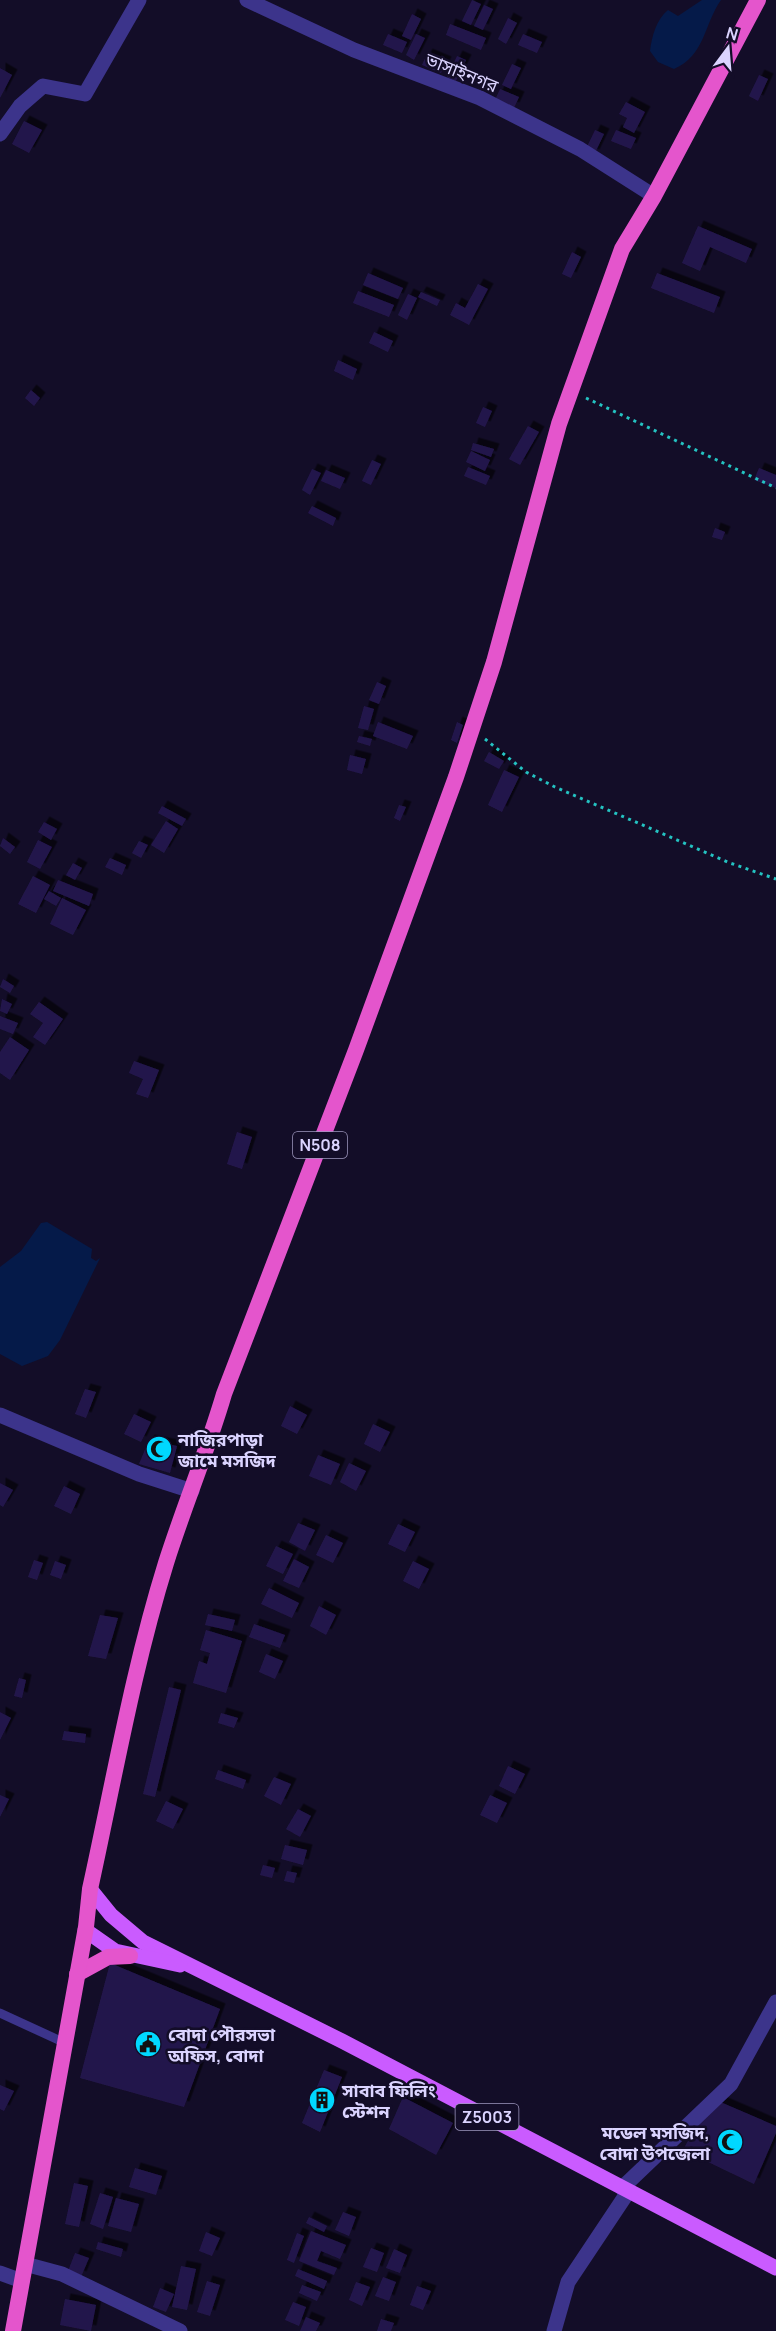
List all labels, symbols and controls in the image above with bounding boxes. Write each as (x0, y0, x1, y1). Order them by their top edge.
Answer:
north arrow (698, 18, 758, 78)
text: N (724, 21, 741, 46)
street label: ভাসাইনগর (421, 46, 502, 98)
road number: N508 (293, 1132, 347, 1158)
place label: নাজিরপাড়া জামে মসজিদ (177, 1427, 277, 1472)
mosque icon: নাজিরপাড়া জামে মসজিদ (144, 1434, 174, 1464)
place label: বোদা পৌরসভা অফিস, বোদা (167, 2022, 276, 2067)
public building icon: বোদা পৌরসভা অফিস, বোদা (133, 2029, 163, 2059)
place label: সাবাব ফিলিং স্টেশন (341, 2078, 436, 2123)
building icon: সাবাব ফিলিং স্টেশন (307, 2085, 337, 2115)
road number: Z5003 (456, 2104, 518, 2130)
place label: মডেল মসজিদ, বোদা উপজেলা (599, 2120, 711, 2165)
mosque icon: মডেল মসজিদ, বোদা উপজেলা (715, 2127, 745, 2157)

